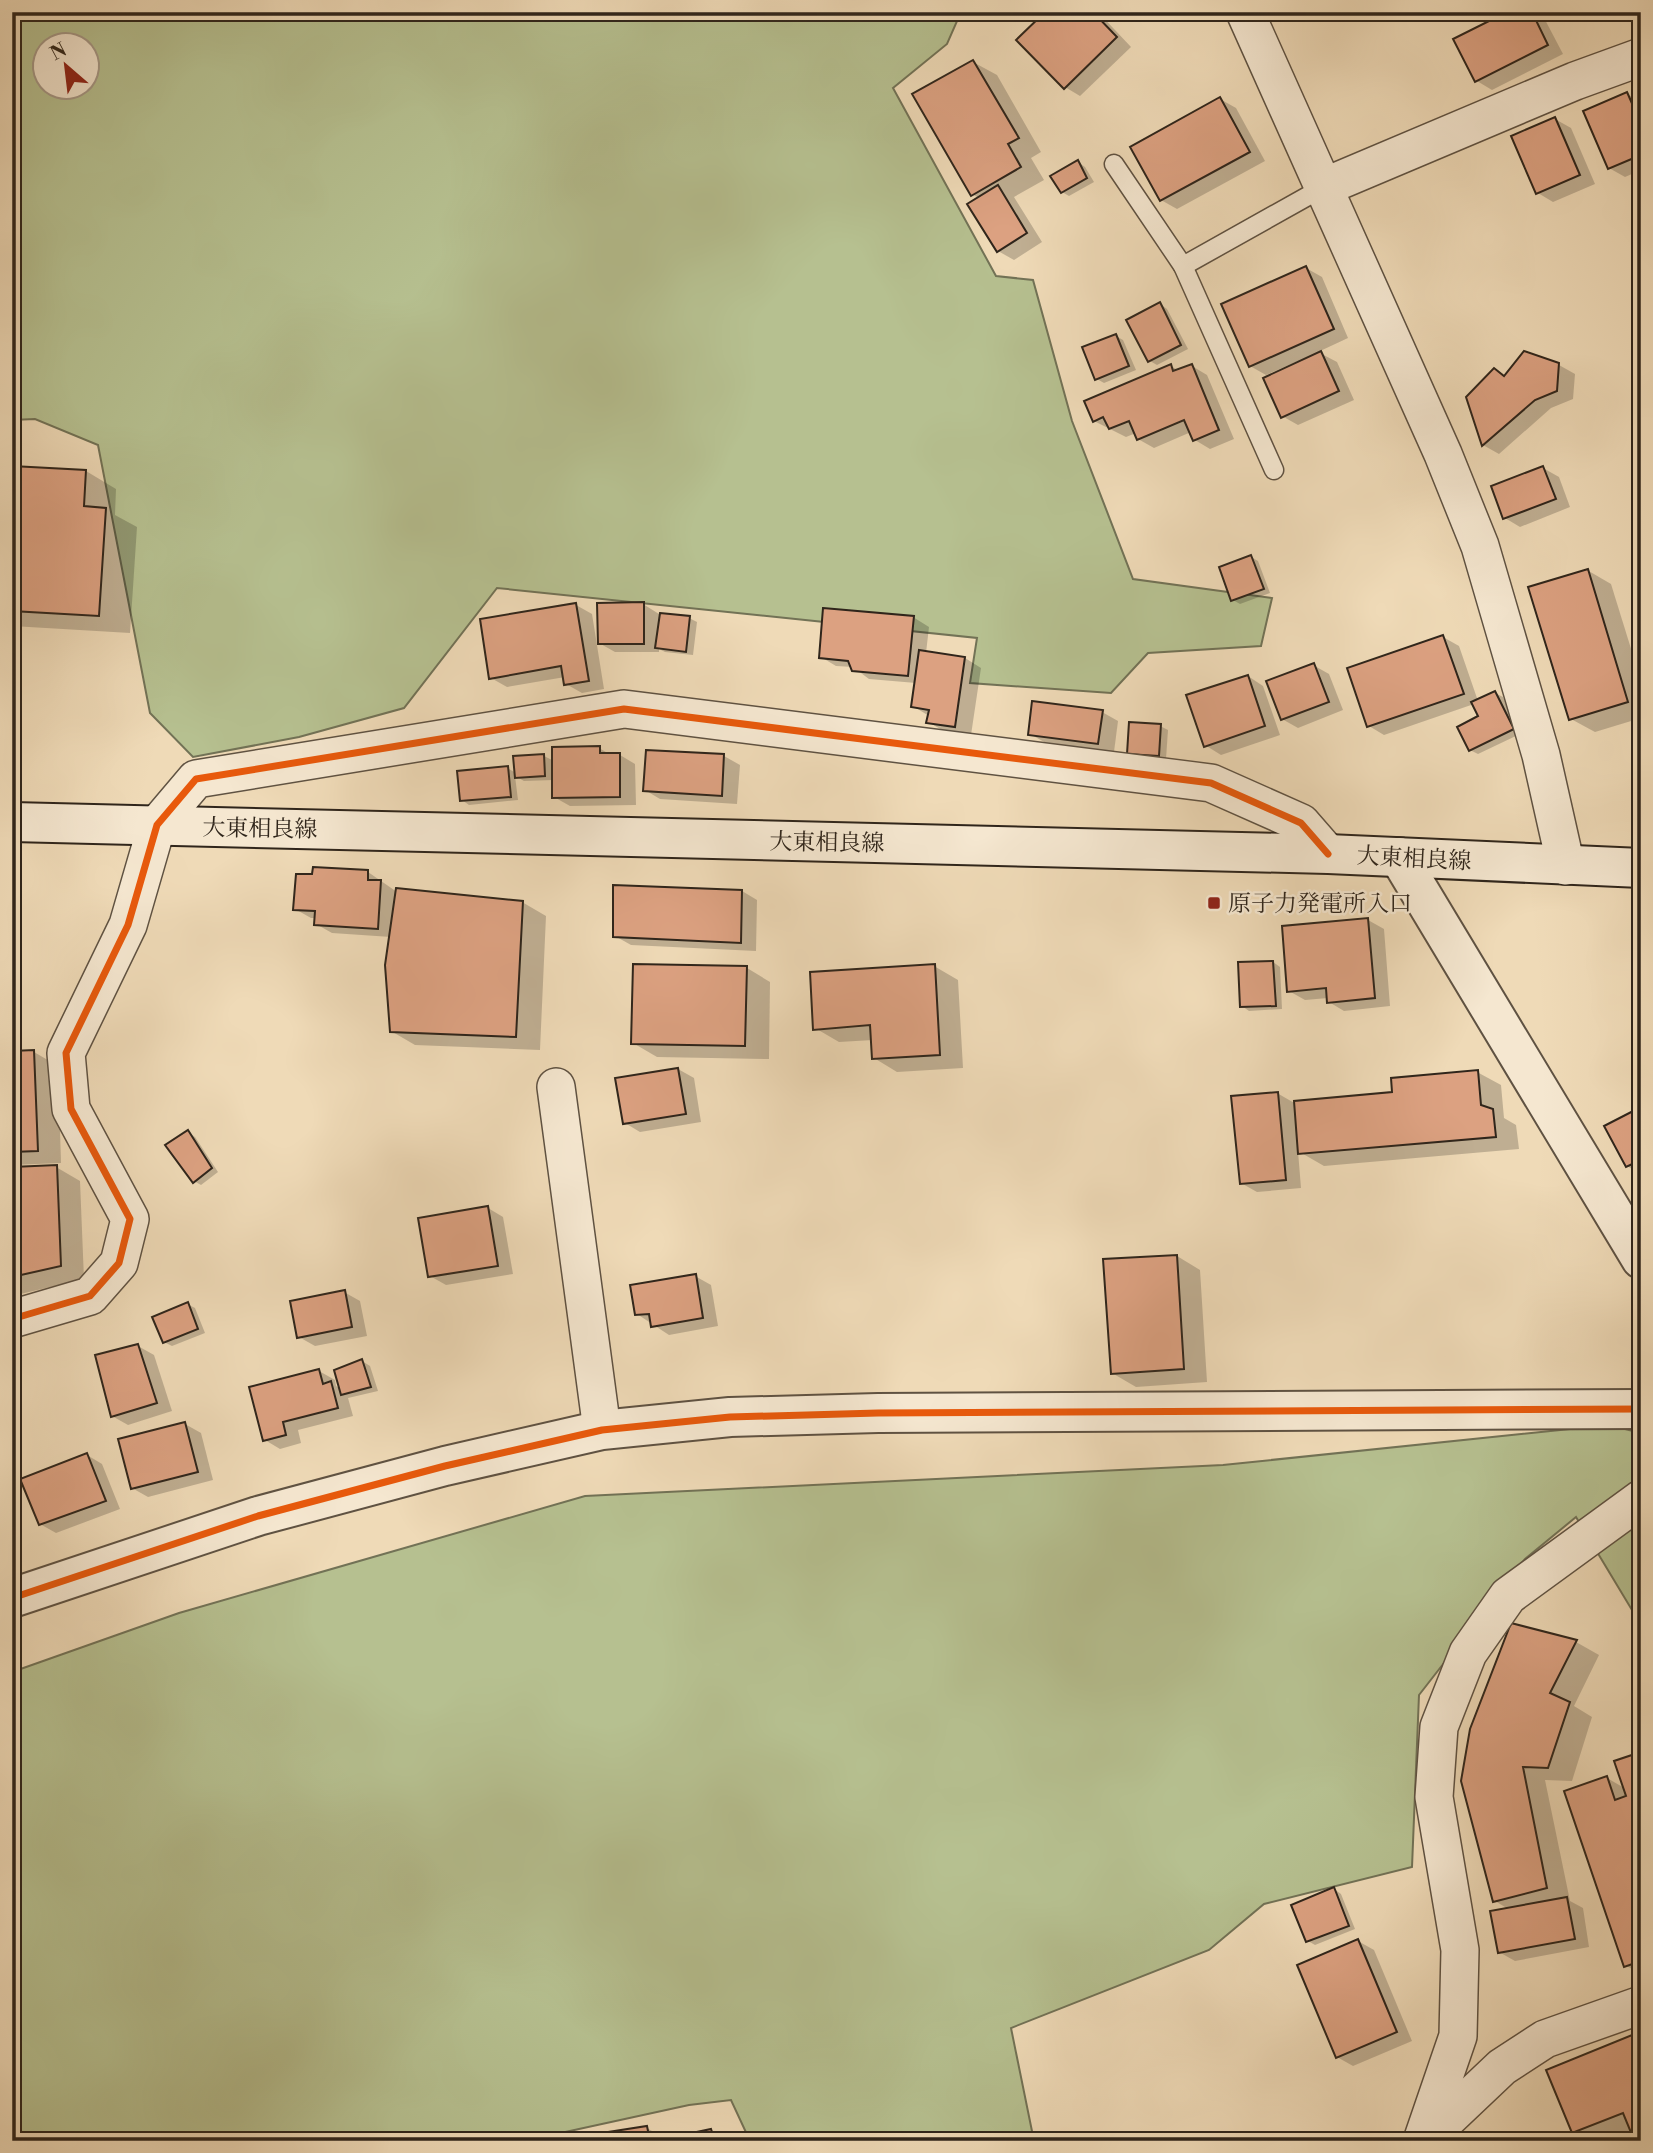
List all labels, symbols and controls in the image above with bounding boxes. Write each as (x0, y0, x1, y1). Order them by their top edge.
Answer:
north arrow (32, 32, 102, 102)
text: N (46, 38, 71, 66)
street label: 大東相良線 (202, 814, 318, 844)
street label: 大東相良線 (769, 828, 885, 858)
street label: 大東相良線 (1356, 842, 1472, 876)
place label: 原子力発電所入口 (1228, 890, 1412, 918)
marker: 原子力発電所入口 (1206, 895, 1222, 911)

